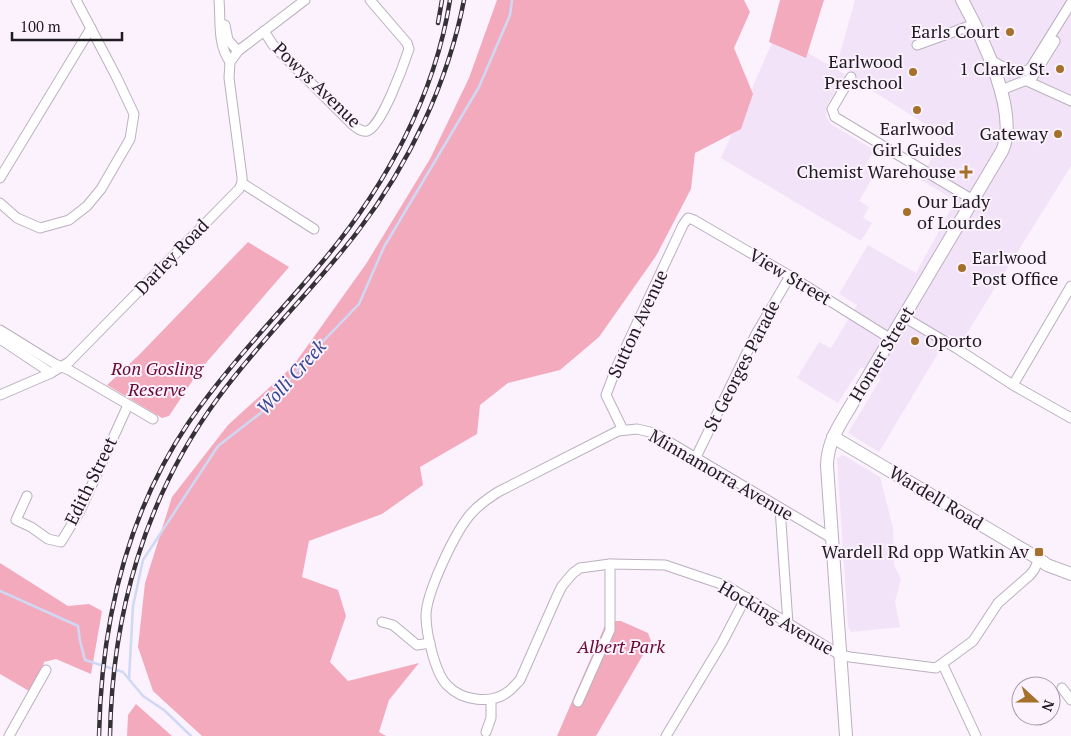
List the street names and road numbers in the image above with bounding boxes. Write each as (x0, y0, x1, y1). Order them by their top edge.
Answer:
street label: Powys Avenue (269, 36, 367, 132)
street label: Darley Road (129, 213, 213, 299)
street label: View Street (745, 242, 837, 310)
street label: Sutton Avenue (602, 266, 673, 382)
street label: St Georges Parade (698, 296, 785, 435)
street label: Homer Street (843, 301, 919, 406)
street label: Minnamorra Avenue (645, 423, 798, 525)
street label: Edith Street (58, 432, 122, 529)
street label: Wardell Road (885, 460, 988, 535)
street label: Hocking Avenue (715, 574, 838, 660)

